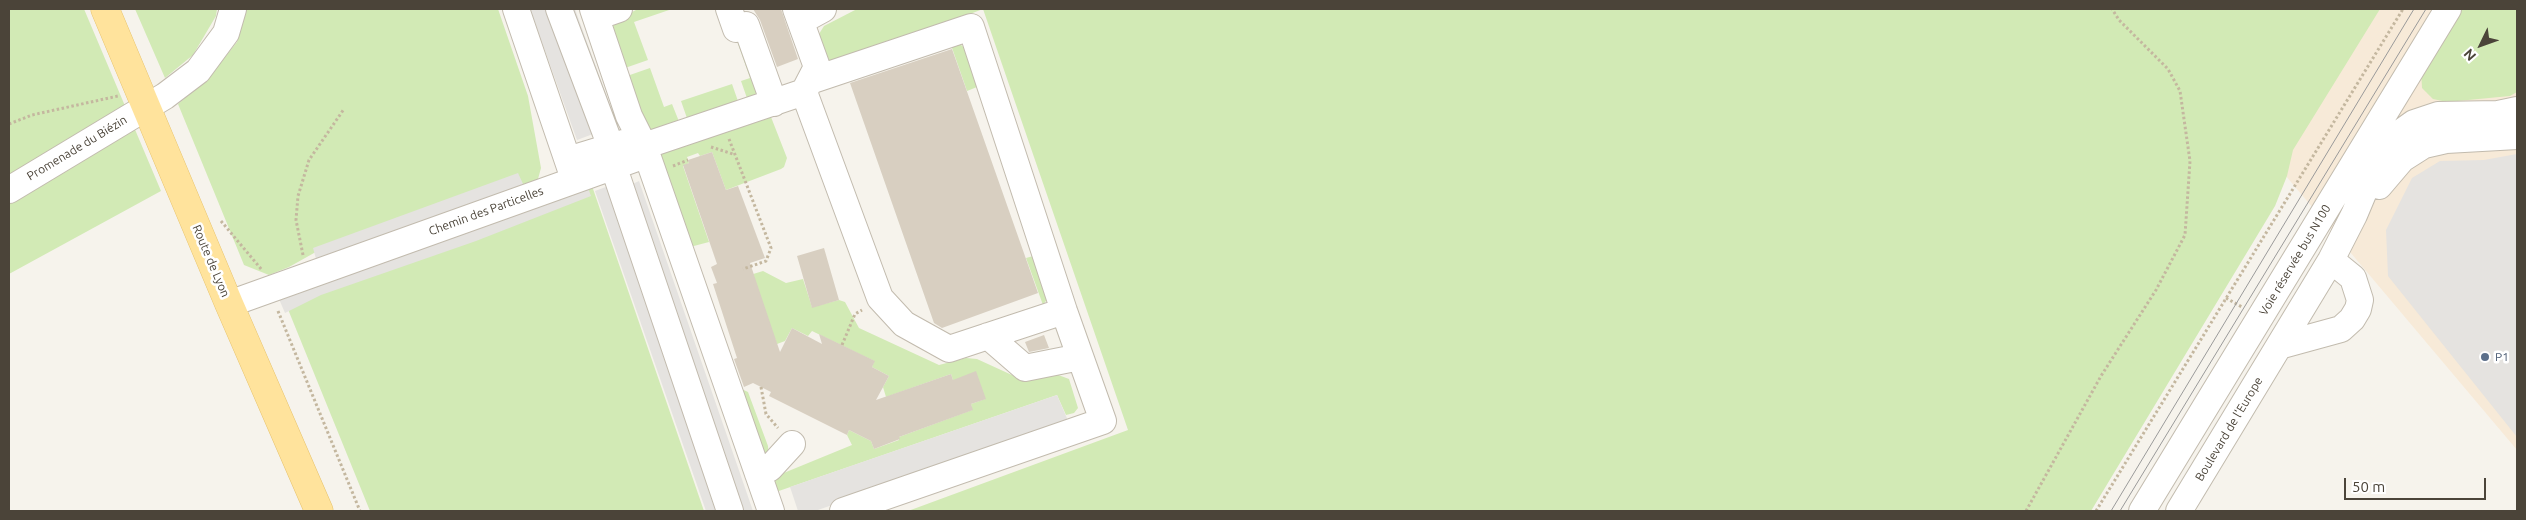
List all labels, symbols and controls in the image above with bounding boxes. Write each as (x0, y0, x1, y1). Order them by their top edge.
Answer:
north arrow (2456, 20, 2506, 70)
text: N (2460, 46, 2479, 64)
street label: Promenade du Biézin (24, 112, 130, 184)
street label: Chemin des Particelles (427, 184, 545, 238)
street label: Voie réservée bus N100 (2256, 202, 2334, 318)
street label: Route de Lyon (189, 223, 233, 299)
place label: P1 (2495, 350, 2509, 364)
marker: P1 (2479, 351, 2491, 363)
street label: Boulevard de l'Europe (2192, 374, 2266, 484)
scale bar (2346, 468, 2488, 500)
text: 50 m (2352, 478, 2385, 495)

